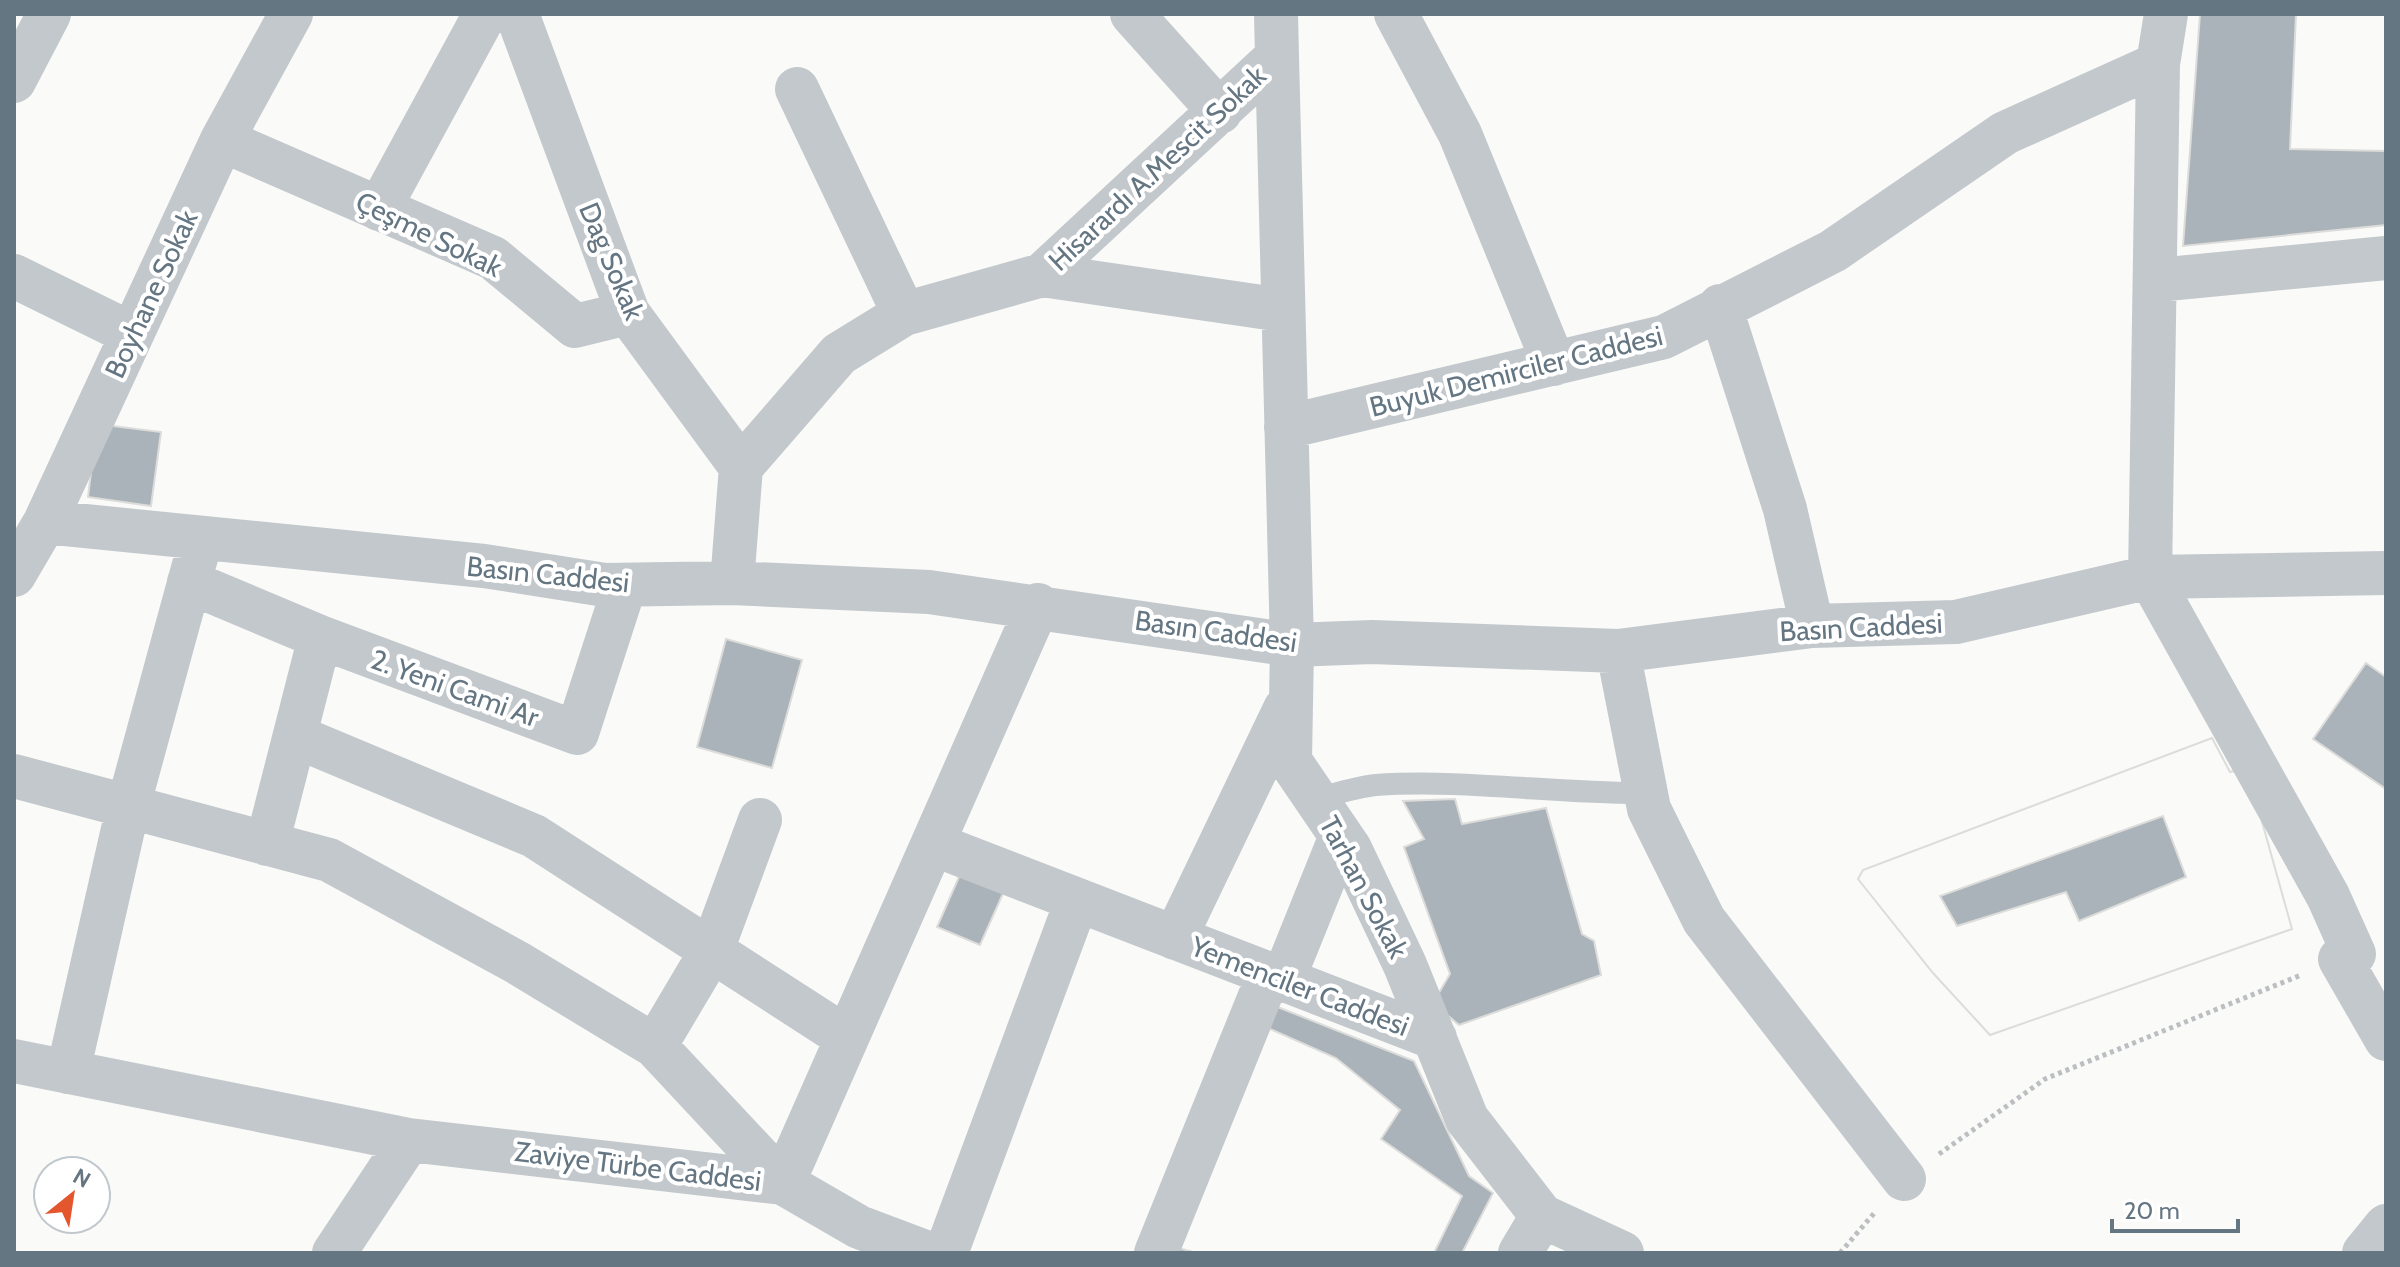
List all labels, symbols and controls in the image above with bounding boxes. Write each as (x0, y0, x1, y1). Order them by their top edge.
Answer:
street label: Hisarardı A.Mescit Sokak (1041, 58, 1273, 278)
street label: Çeşme Sokak (350, 184, 508, 284)
street label: Dag Sokak (572, 197, 652, 325)
street label: Boyhane Sokak (97, 204, 205, 383)
street label: Buyuk Demirciler Caddesi (1366, 318, 1666, 424)
street label: Basın Caddesi (465, 549, 631, 599)
street label: Basın Caddesi (1133, 603, 1299, 659)
street label: Basın Caddesi (1779, 606, 1943, 648)
street label: 2. Yeni Cami Ar (366, 642, 544, 734)
street label: Tarhan Sokak (1312, 810, 1416, 964)
street label: Yemenciler Caddesi (1185, 928, 1414, 1043)
street label: Zaviye Türbe Caddesi (513, 1134, 763, 1198)
north arrow (32, 1155, 112, 1235)
text: N (68, 1163, 95, 1194)
scale bar (2112, 1183, 2238, 1233)
text: 20 m (2124, 1196, 2180, 1225)

